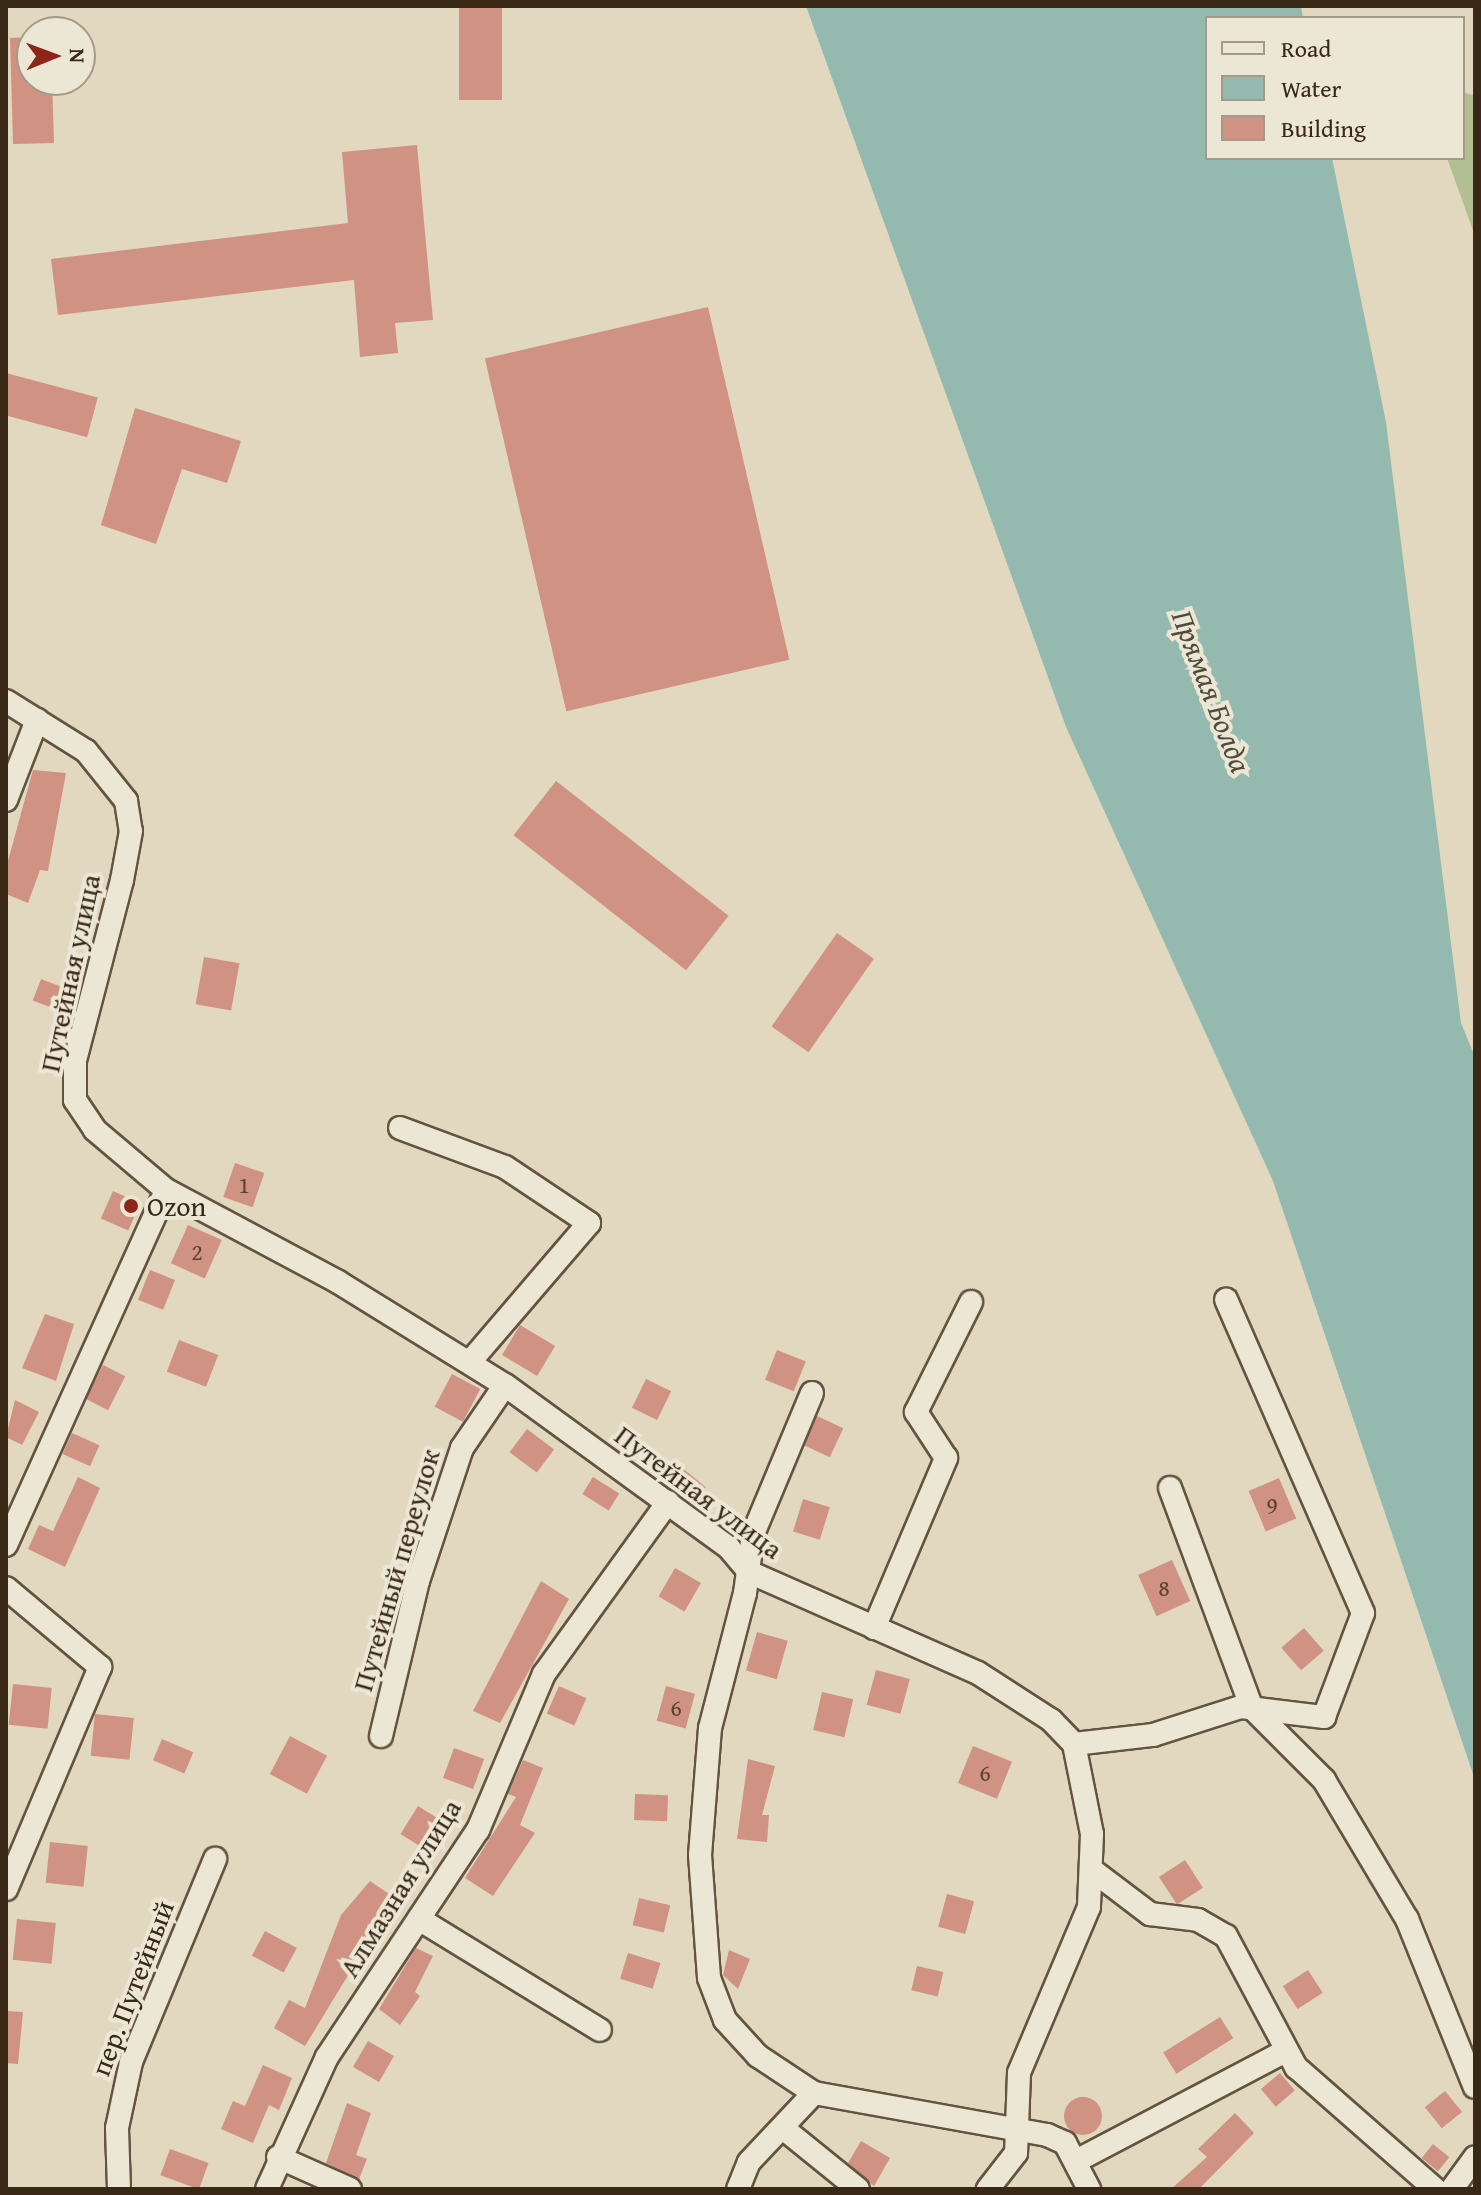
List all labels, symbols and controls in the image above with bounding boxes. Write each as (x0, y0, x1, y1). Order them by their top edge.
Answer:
north arrow (16, 16, 96, 96)
legend (1205, 16, 1465, 160)
text: Road (1281, 31, 1331, 66)
text: N (62, 48, 94, 63)
text: Water (1281, 71, 1341, 106)
text: Building (1281, 111, 1366, 146)
water label: Прямая Болда (1165, 605, 1259, 777)
street label: Путейная улица (33, 871, 107, 1075)
house number: 1 (238, 1171, 250, 1199)
place label: Ozon (147, 1189, 206, 1223)
marker: Ozon (122, 1197, 140, 1215)
house number: 2 (191, 1238, 203, 1266)
street label: Путейная улица (609, 1418, 789, 1566)
street label: Путейный переулок (345, 1445, 447, 1695)
house number: 9 (1266, 1491, 1278, 1519)
house number: 8 (1158, 1574, 1170, 1602)
house number: 6 (670, 1694, 682, 1722)
house number: 6 (979, 1759, 991, 1787)
street label: Алмазная улица (332, 1793, 468, 1983)
street label: пер. Путейный (83, 1896, 181, 2080)

